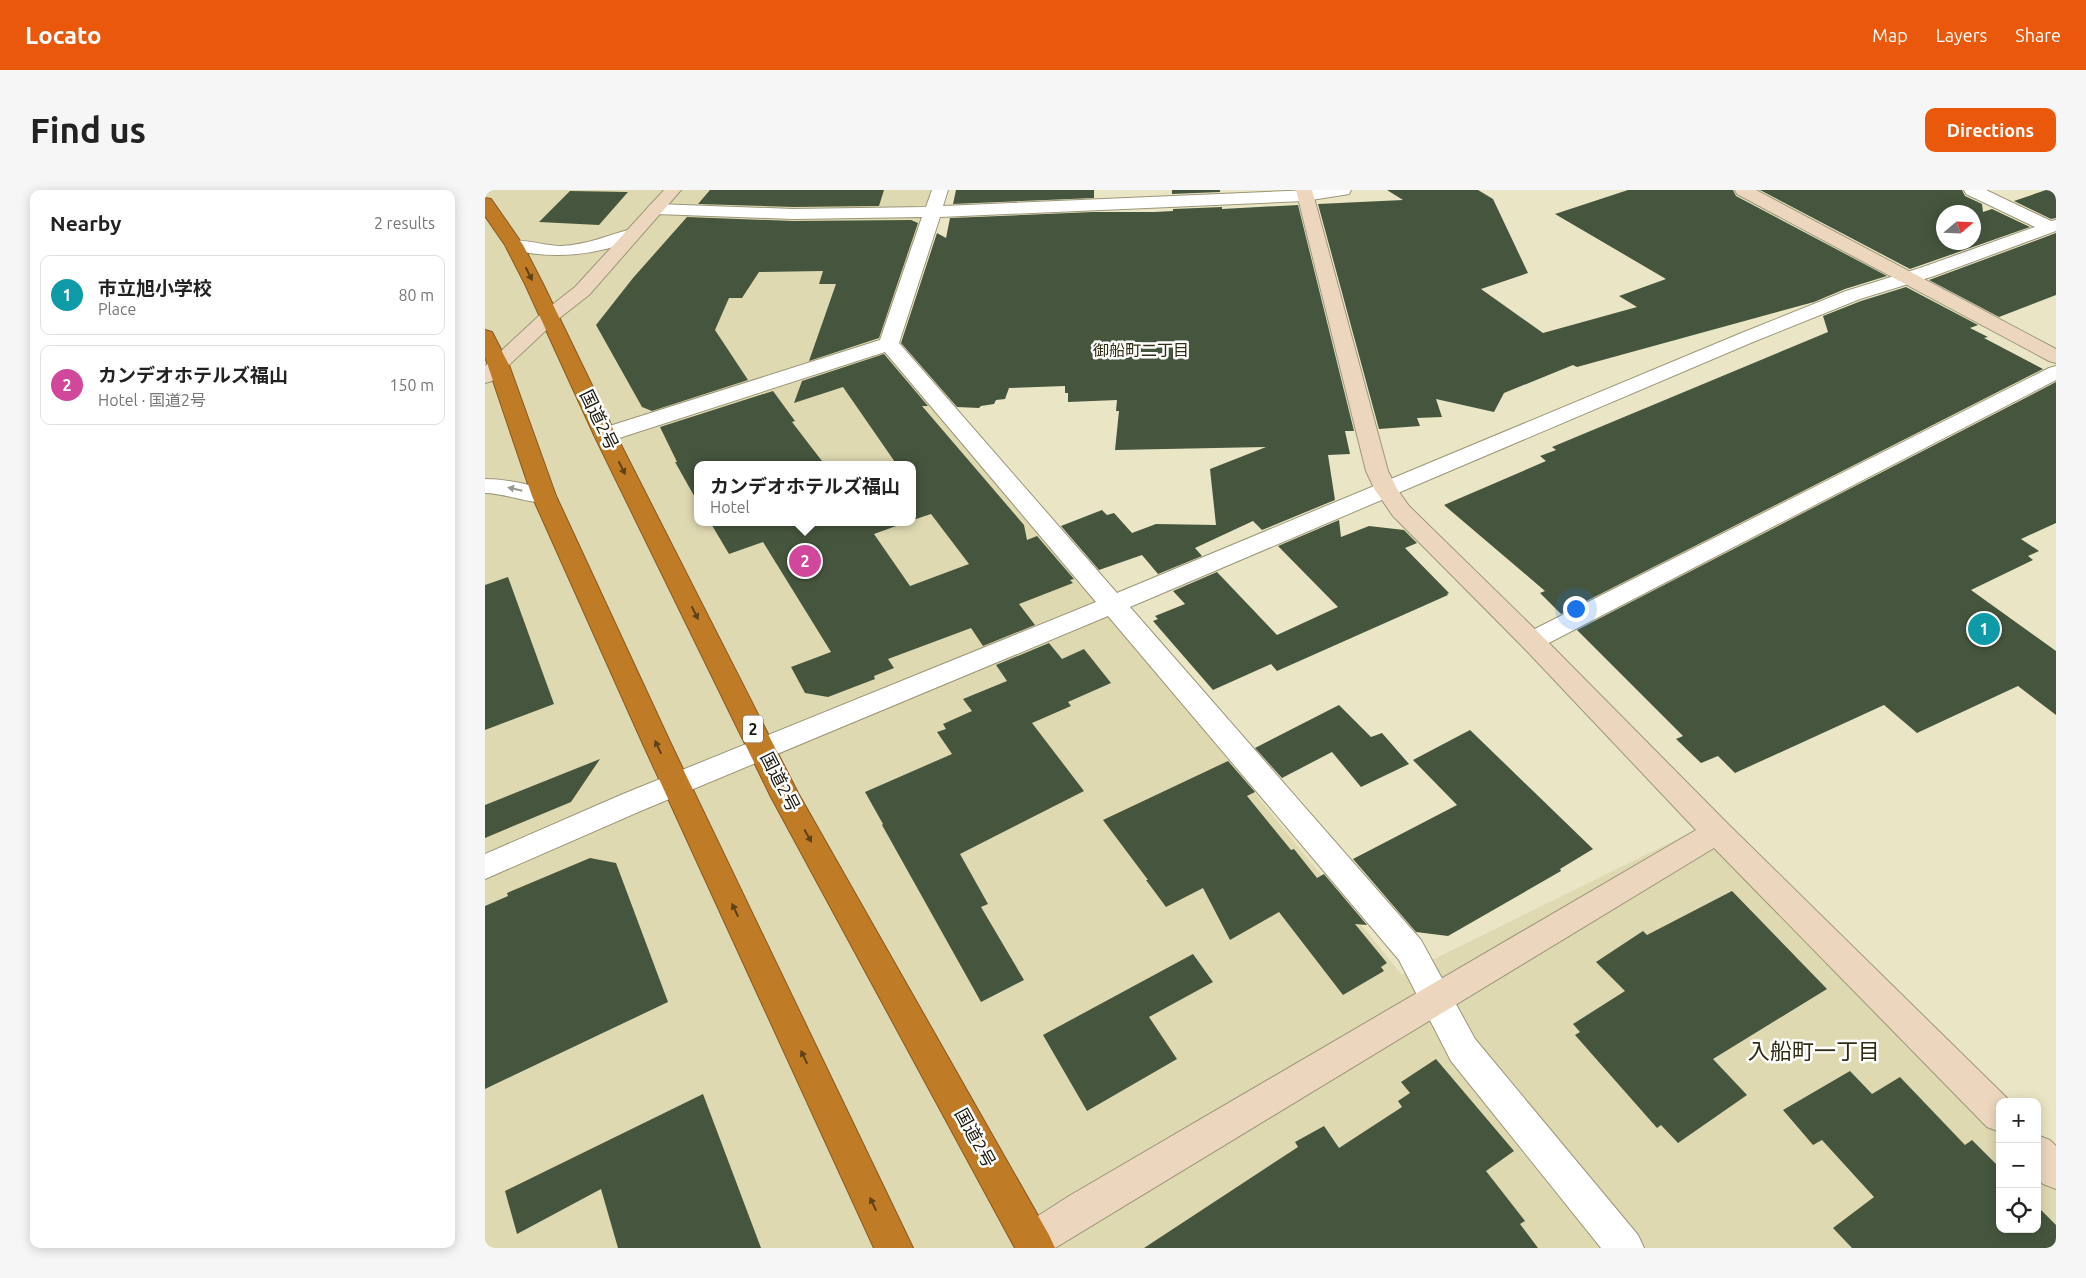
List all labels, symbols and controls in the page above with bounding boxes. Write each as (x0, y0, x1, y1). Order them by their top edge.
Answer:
text: Locato (25, 22, 101, 49)
text: Map (1872, 25, 1908, 45)
text: Layers (1936, 25, 1987, 45)
text: Share (2015, 25, 2061, 45)
button: Directions (1925, 108, 2056, 152)
text: Find us (30, 110, 146, 150)
north arrow (1936, 205, 1981, 250)
text: Nearby (50, 211, 121, 235)
text: 2 results (374, 214, 435, 232)
one-way arrow (525, 267, 533, 281)
text: 市立旭小学校 (98, 277, 212, 299)
text: 1 (62, 286, 72, 304)
text: 80 m (398, 286, 434, 304)
text: Place (98, 300, 136, 318)
district label: 御船町二丁目 (1093, 341, 1189, 359)
text: カンデオホテルズ福山 (98, 364, 288, 386)
text: 2 (62, 376, 72, 394)
text: 150 m (389, 376, 434, 394)
street label: 国道2号 (577, 386, 623, 453)
text: Hotel · 国道2号 (98, 391, 206, 409)
one-way arrow (618, 461, 626, 475)
popup (694, 461, 916, 526)
text: カンデオホテルズ福山 (710, 475, 900, 497)
one-way arrow (507, 485, 522, 493)
text: Hotel (710, 498, 750, 516)
pin: 2 (789, 542, 821, 580)
your location (1563, 596, 1589, 622)
one-way arrow (691, 606, 699, 620)
pin: 1 (1968, 610, 2000, 648)
road number: 2 (743, 716, 763, 742)
one-way arrow (654, 740, 662, 754)
street label: 国道2号 (757, 748, 804, 815)
one-way arrow (804, 829, 812, 843)
one-way arrow (731, 903, 739, 917)
district label: 入船町一丁目 (1748, 1038, 1880, 1063)
one-way arrow (800, 1050, 808, 1064)
map controls (1996, 1098, 2041, 1233)
button: + (1996, 1098, 2041, 1143)
street label: 国道2号 (952, 1105, 1000, 1170)
button: − (1996, 1143, 2041, 1188)
button: locate (1996, 1188, 2041, 1233)
one-way arrow (869, 1197, 877, 1211)

